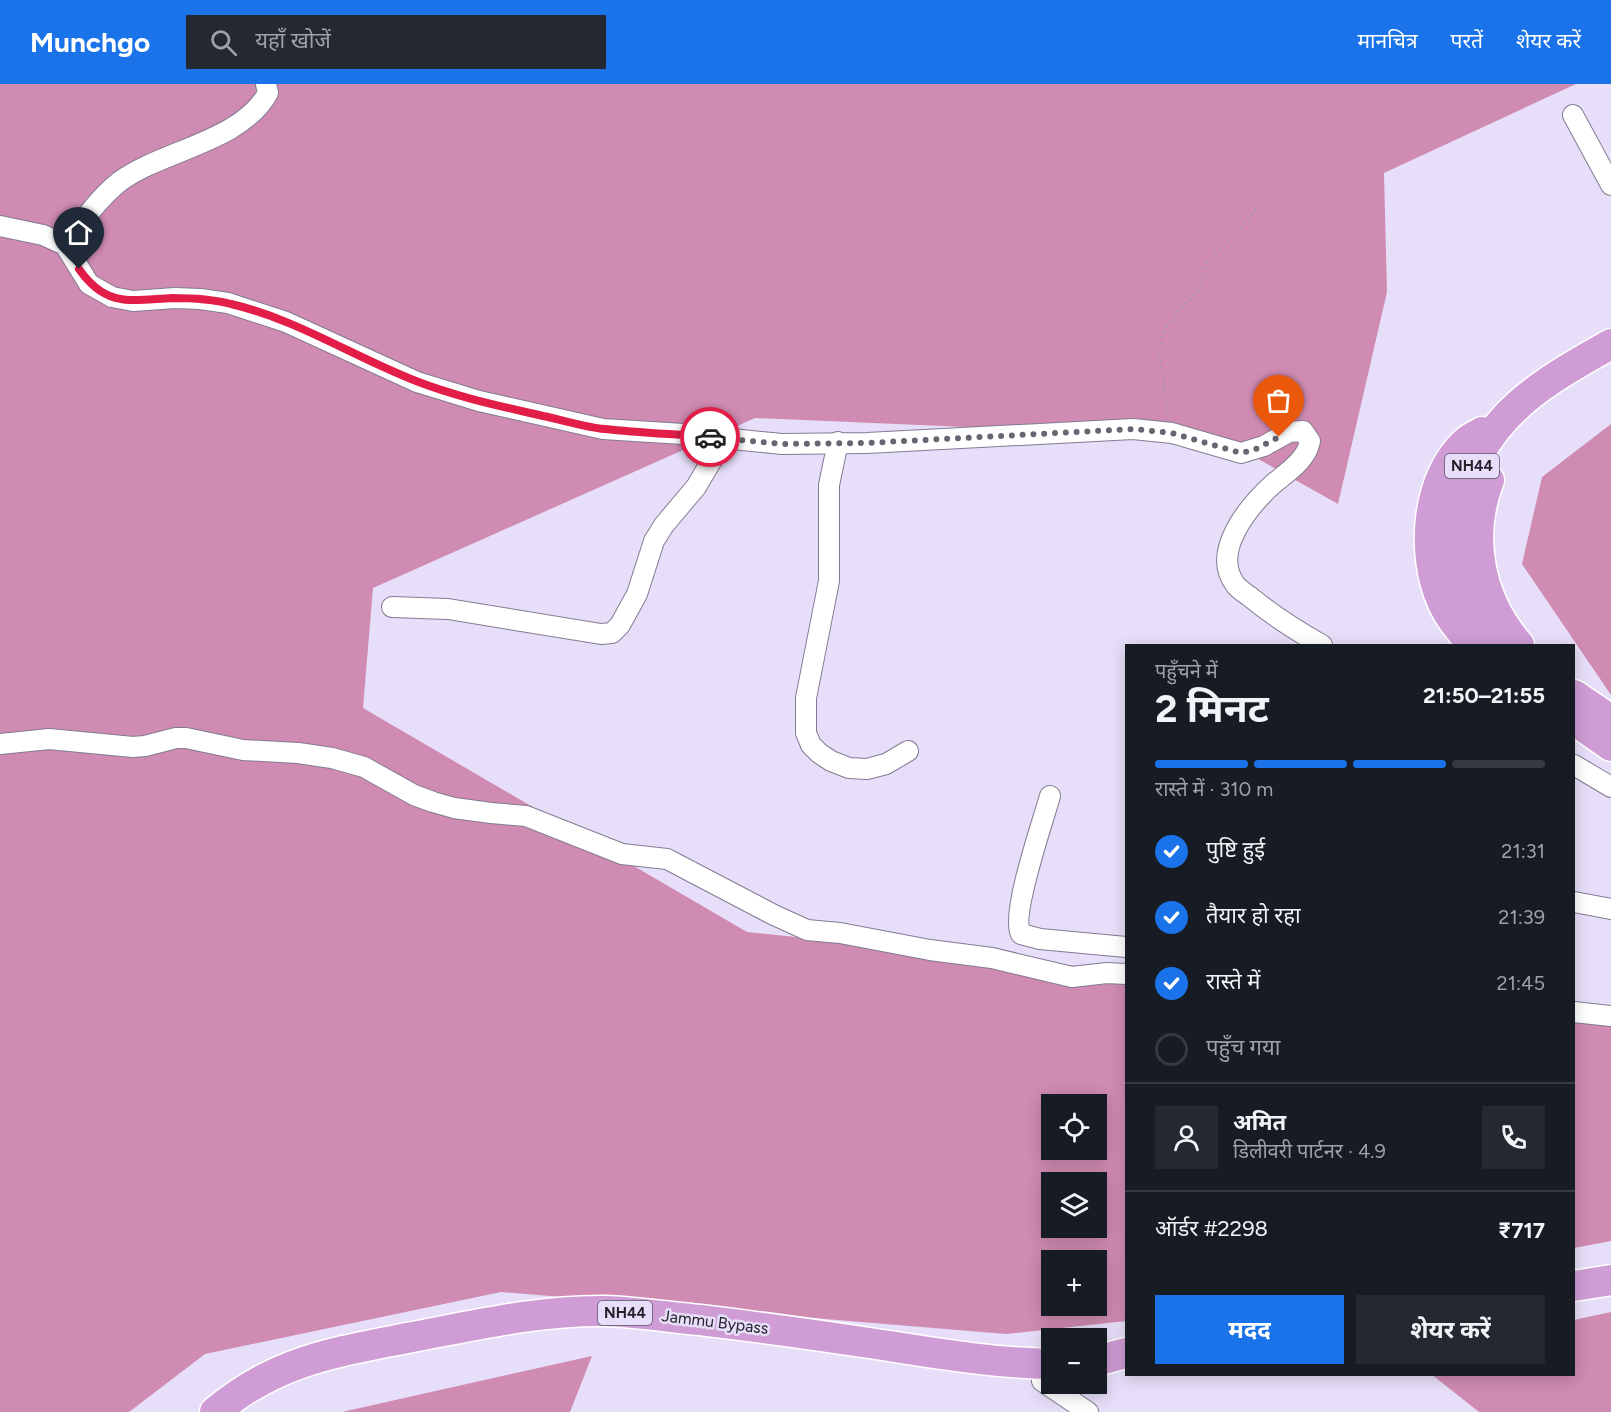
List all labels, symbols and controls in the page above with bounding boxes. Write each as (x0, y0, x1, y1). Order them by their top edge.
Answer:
search box (186, 15, 606, 69)
text: Munchgo (30, 25, 150, 59)
icon: search (207, 26, 240, 59)
text: यहाँ खोजें (255, 27, 331, 54)
text: मानचित्र (1358, 28, 1418, 53)
text: परतें (1451, 28, 1483, 53)
text: शेयर करें (1516, 28, 1581, 53)
pin (53, 207, 104, 269)
icon: home (62, 216, 95, 249)
pin (1253, 375, 1304, 437)
icon: bag (1262, 384, 1295, 417)
courier (680, 407, 740, 467)
icon: car (694, 421, 727, 454)
road number: NH44 (1445, 454, 1499, 478)
text: पहुँचने में (1155, 659, 1218, 683)
text: 21:50–21:55 (1423, 682, 1545, 709)
text: 2 मिनट (1155, 685, 1269, 732)
text: रास्ते में · 310 m (1155, 777, 1273, 801)
icon: check (1155, 835, 1188, 868)
text: पुष्टि हुई (1206, 836, 1265, 863)
text: 21:31 (1501, 839, 1545, 863)
icon: check (1155, 901, 1188, 934)
text: तैयार हो रहा (1206, 902, 1301, 929)
text: 21:39 (1498, 905, 1545, 929)
icon: check (1155, 967, 1188, 1000)
text: रास्ते में (1206, 968, 1260, 995)
text: 21:45 (1497, 971, 1545, 995)
text: पहुँच गया (1206, 1034, 1280, 1061)
map controls (1041, 1094, 1107, 1394)
button: locate (1041, 1094, 1107, 1160)
button: person (1155, 1106, 1218, 1169)
button: phone (1482, 1106, 1545, 1169)
text: अमित (1233, 1109, 1286, 1136)
text: डिलीवरी पार्टनर · 4.9 (1233, 1139, 1386, 1163)
button: layers (1041, 1172, 1107, 1238)
text: ऑर्डर #2298 (1155, 1215, 1268, 1242)
text: ₹717 (1498, 1217, 1545, 1244)
button: + (1041, 1250, 1107, 1316)
button: मदद (1155, 1295, 1344, 1364)
button: शेयर करें (1356, 1295, 1545, 1364)
road number: NH44 (598, 1301, 652, 1325)
street label: Jammu Bypass (661, 1306, 769, 1338)
button: − (1041, 1328, 1107, 1394)

